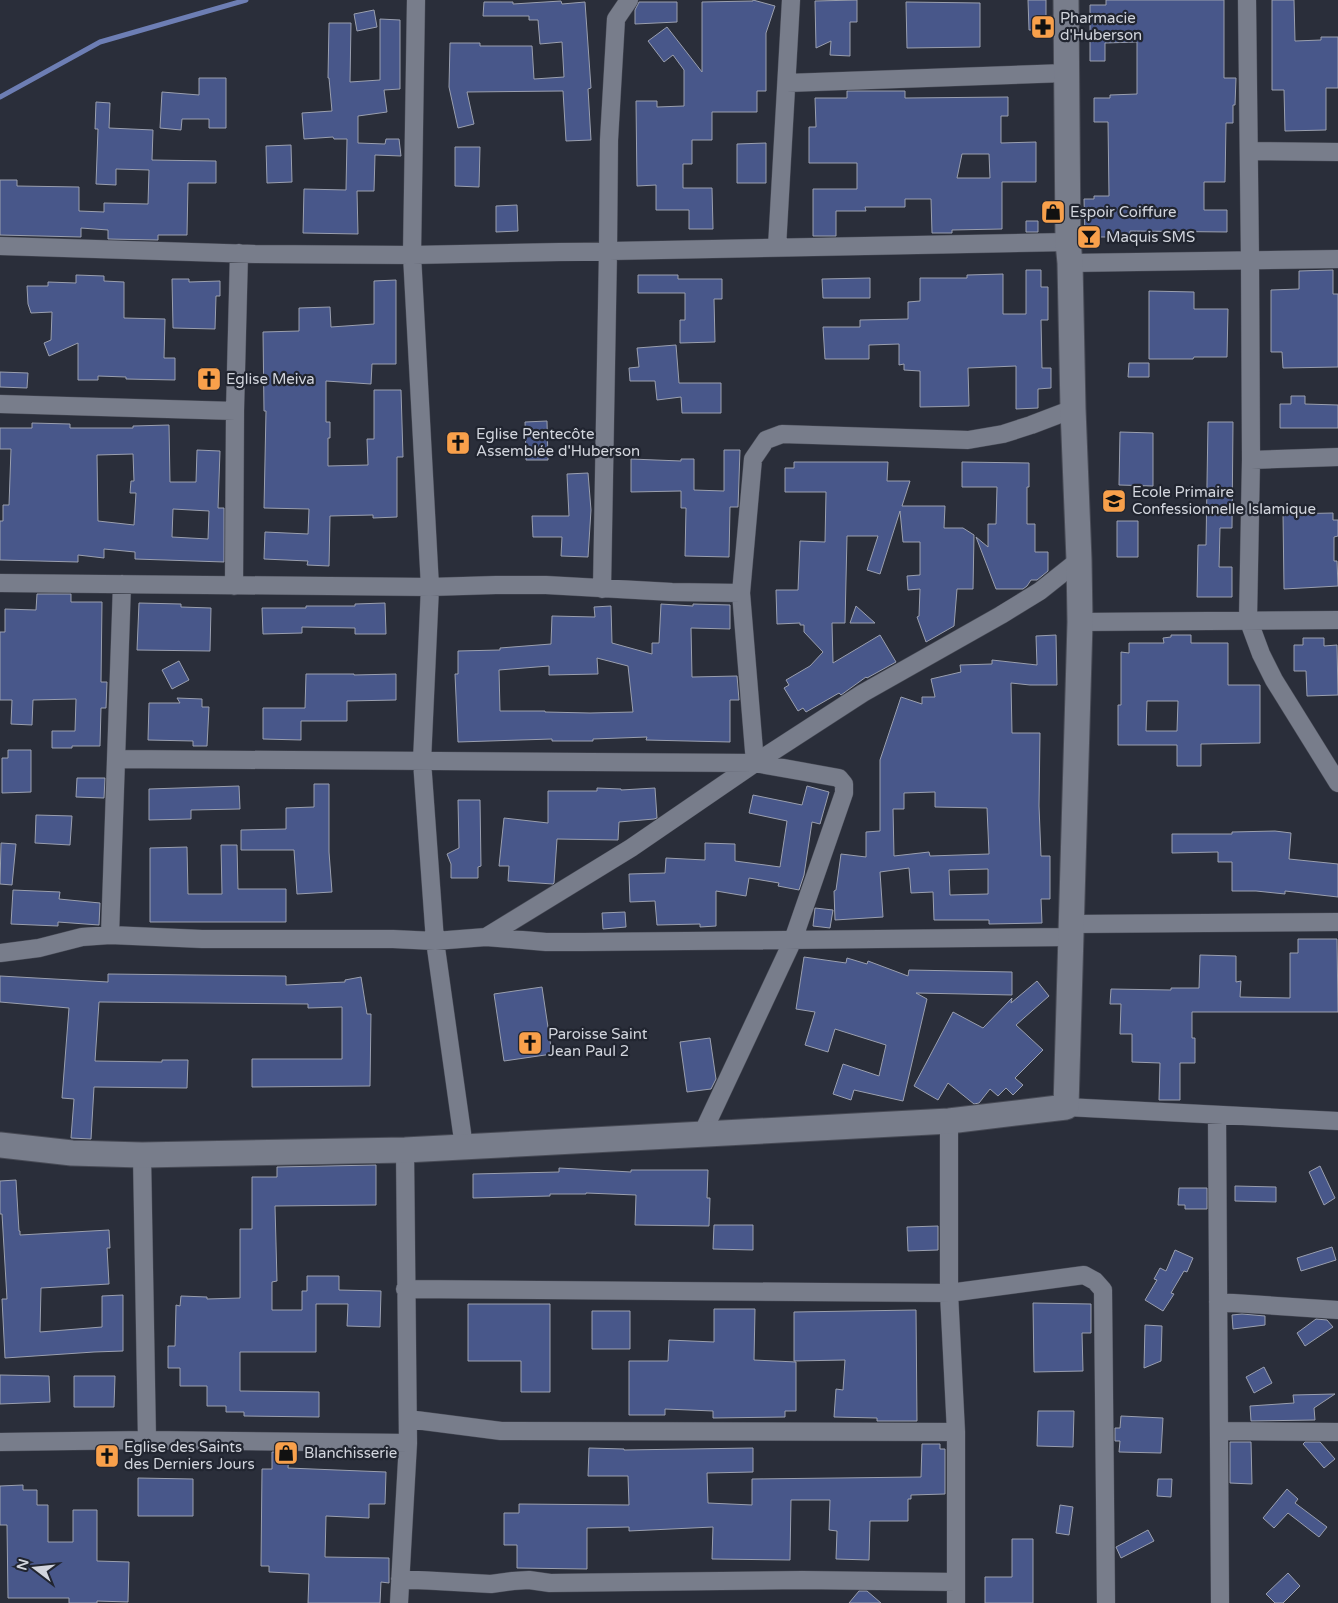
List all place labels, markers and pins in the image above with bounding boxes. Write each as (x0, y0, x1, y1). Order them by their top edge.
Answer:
place label: Pharmacie d'Huberson (1060, 9, 1142, 44)
pharmacy icon: Pharmacie d'Huberson (1030, 14, 1056, 40)
shop icon: Espoir Coiffure (1040, 199, 1066, 225)
place label: Espoir Coiffure (1070, 203, 1176, 221)
bar icon: Maquis SMS (1076, 224, 1102, 250)
place label: Maquis SMS (1106, 228, 1195, 246)
church icon: Eglise Meiva (196, 366, 222, 392)
place label: Eglise Meiva (226, 370, 315, 388)
place label: Eglise Pentecôte Assemblée d'Huberson (476, 425, 640, 460)
church icon: Eglise Pentecôte Assemblée d'Huberson (445, 430, 471, 456)
place label: Ecole Primaire Confessionnelle Islamique (1132, 483, 1316, 518)
school or university icon: Ecole Primaire Confessionnelle Islamique (1101, 488, 1127, 514)
place label: Paroisse Saint Jean Paul 2 (548, 1025, 648, 1060)
church icon: Paroisse Saint Jean Paul 2 (517, 1030, 543, 1056)
place label: Eglise des Saints des Derniers Jours (124, 1438, 255, 1473)
shop icon: Blanchisserie (273, 1440, 299, 1466)
church icon: Eglise des Saints des Derniers Jours (94, 1443, 120, 1469)
place label: Blanchisserie (304, 1444, 397, 1462)

